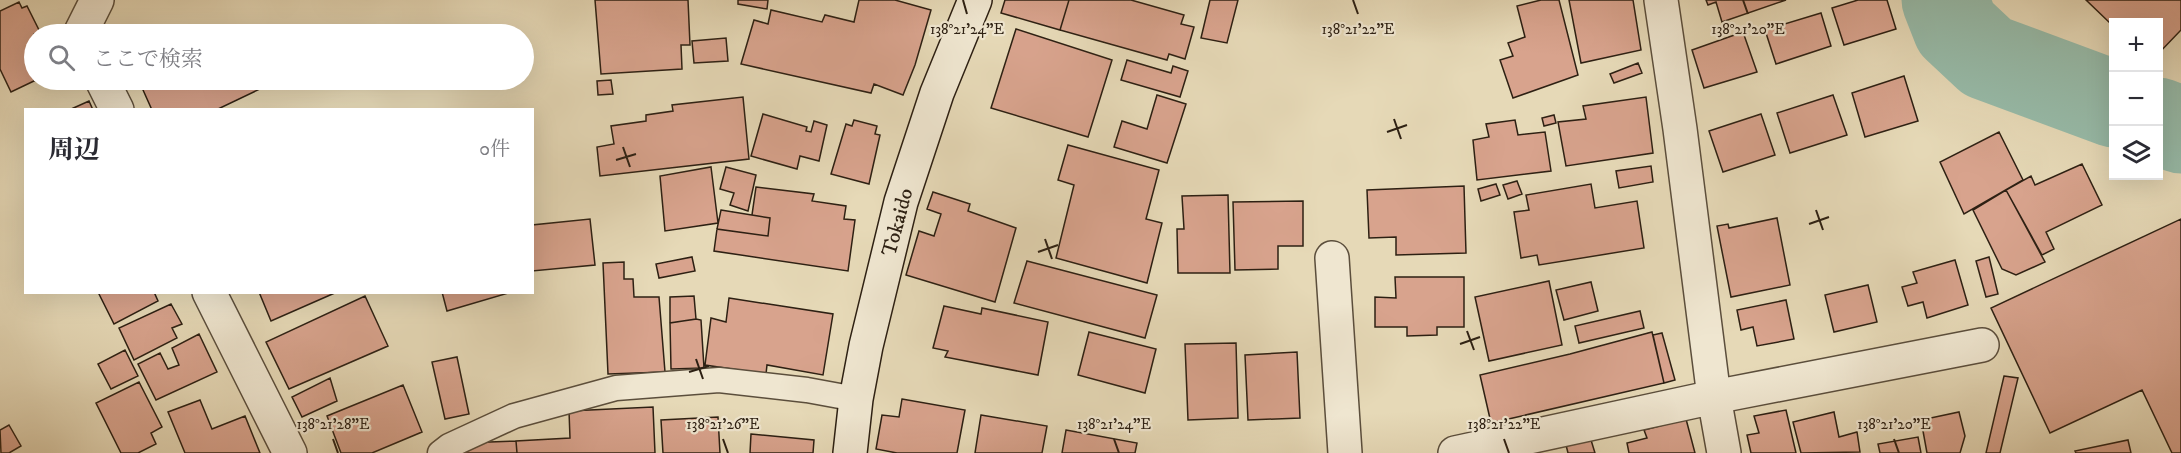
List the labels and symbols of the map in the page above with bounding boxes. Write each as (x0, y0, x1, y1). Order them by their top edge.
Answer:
text: 138°21'24"E (930, 20, 1004, 39)
text: 138°21'22"E (1322, 20, 1395, 39)
text: 138°21'20"E (1711, 20, 1785, 39)
street label: Tokaido (876, 185, 919, 259)
text: 138°21'28"E (296, 415, 370, 434)
text: 138°21'26"E (686, 415, 760, 434)
text: 138°21'24"E (1077, 415, 1151, 434)
text: 138°21'22"E (1468, 415, 1541, 434)
text: 138°21'20"E (1857, 415, 1931, 434)

